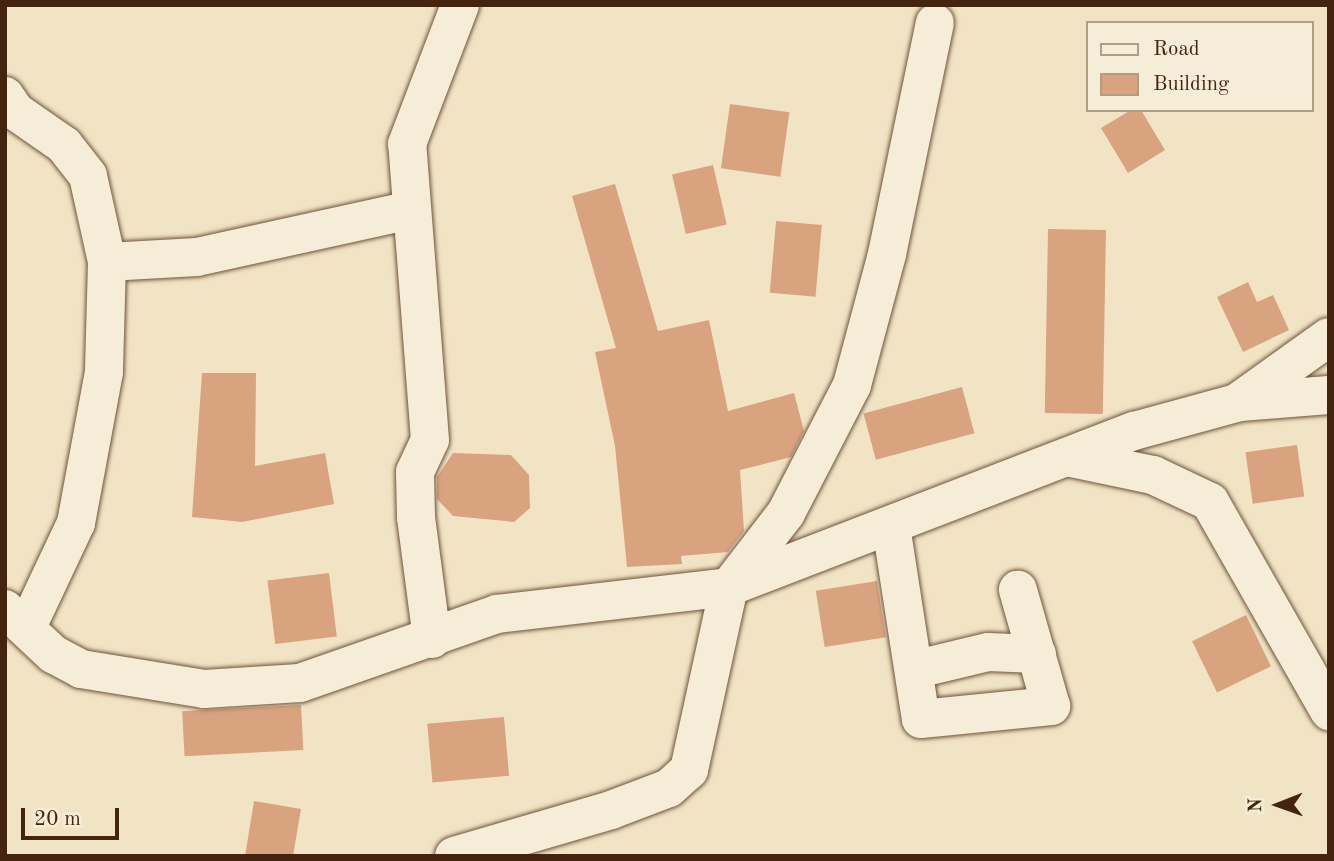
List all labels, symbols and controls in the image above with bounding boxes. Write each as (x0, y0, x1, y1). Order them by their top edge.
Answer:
legend (1086, 21, 1313, 112)
text: Road (1153, 39, 1200, 60)
text: Building (1153, 74, 1229, 95)
north arrow (1243, 770, 1313, 840)
scale bar (24, 794, 122, 838)
text: N (1247, 798, 1266, 813)
text: 20 m (34, 809, 81, 830)

